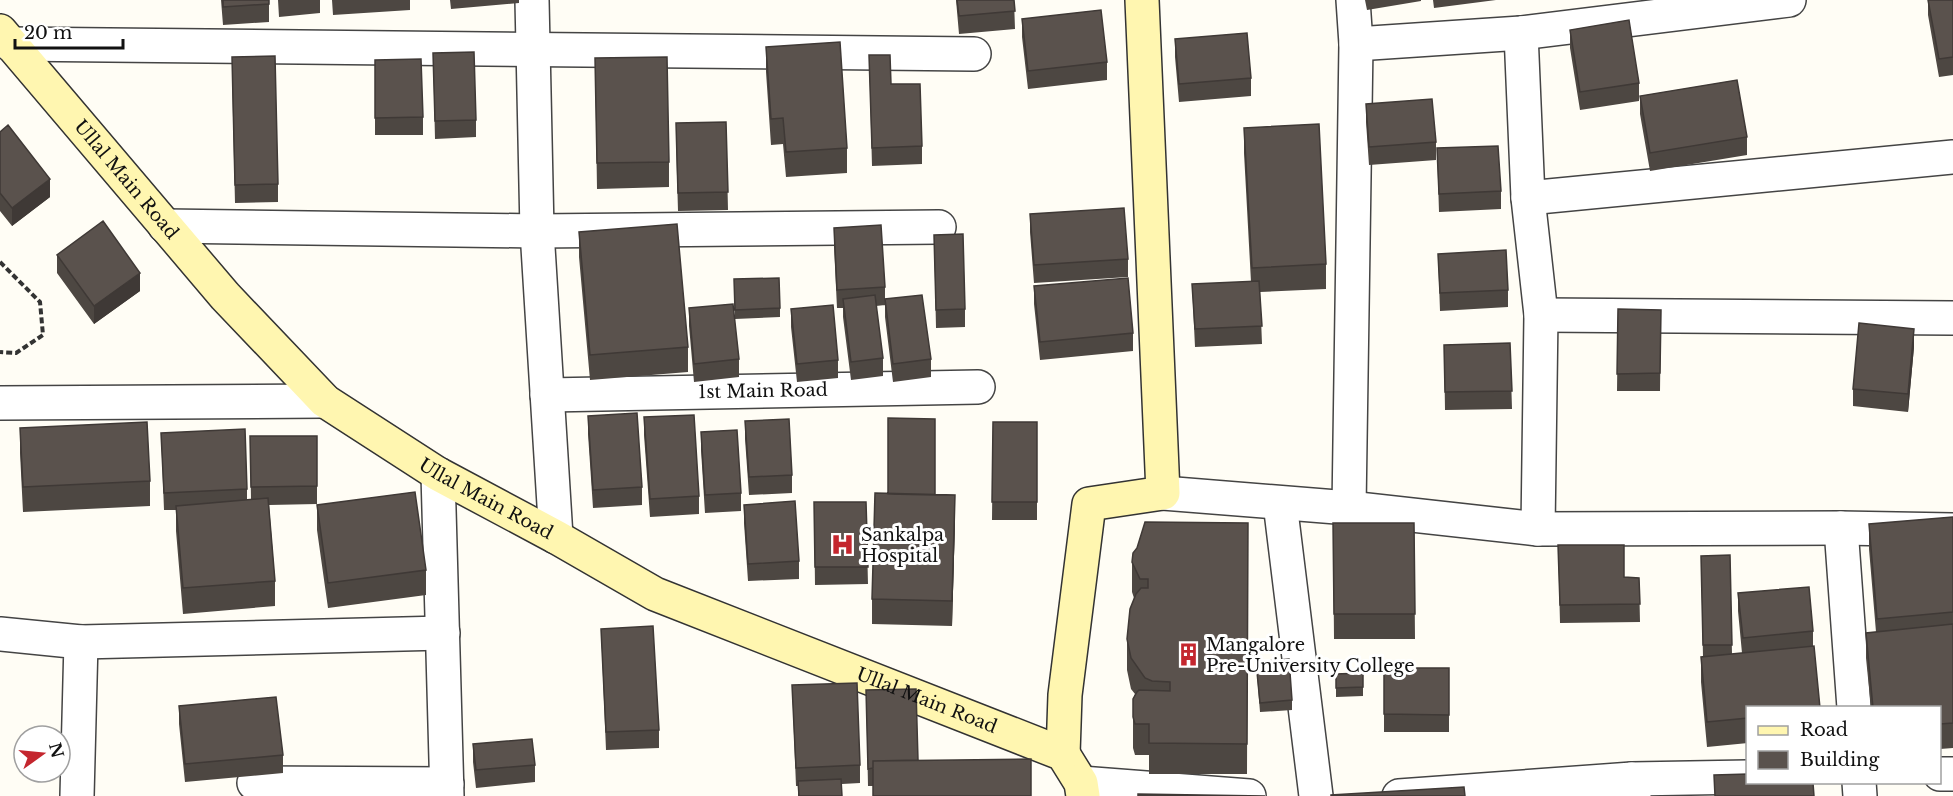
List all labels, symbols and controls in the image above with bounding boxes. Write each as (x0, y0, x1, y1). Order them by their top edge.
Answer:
scale bar (15, 12, 123, 50)
text: 20 m (24, 22, 72, 44)
street label: Ullal Main Road (69, 116, 183, 244)
street label: 1st Main Road (698, 379, 828, 403)
street label: Ullal Main Road (414, 453, 557, 544)
place label: Sankalpa Hospital (861, 524, 944, 567)
hospital icon: Sankalpa Hospital (830, 532, 856, 558)
place label: Mangalore Pre-University College (1206, 634, 1415, 677)
building icon: Mangalore Pre-University College (1175, 642, 1201, 668)
street label: Ullal Main Road (853, 663, 1000, 738)
legend (1746, 706, 1941, 784)
text: Road (1800, 719, 1848, 741)
north arrow (12, 724, 72, 784)
text: N (45, 740, 68, 760)
text: Building (1800, 749, 1879, 771)

